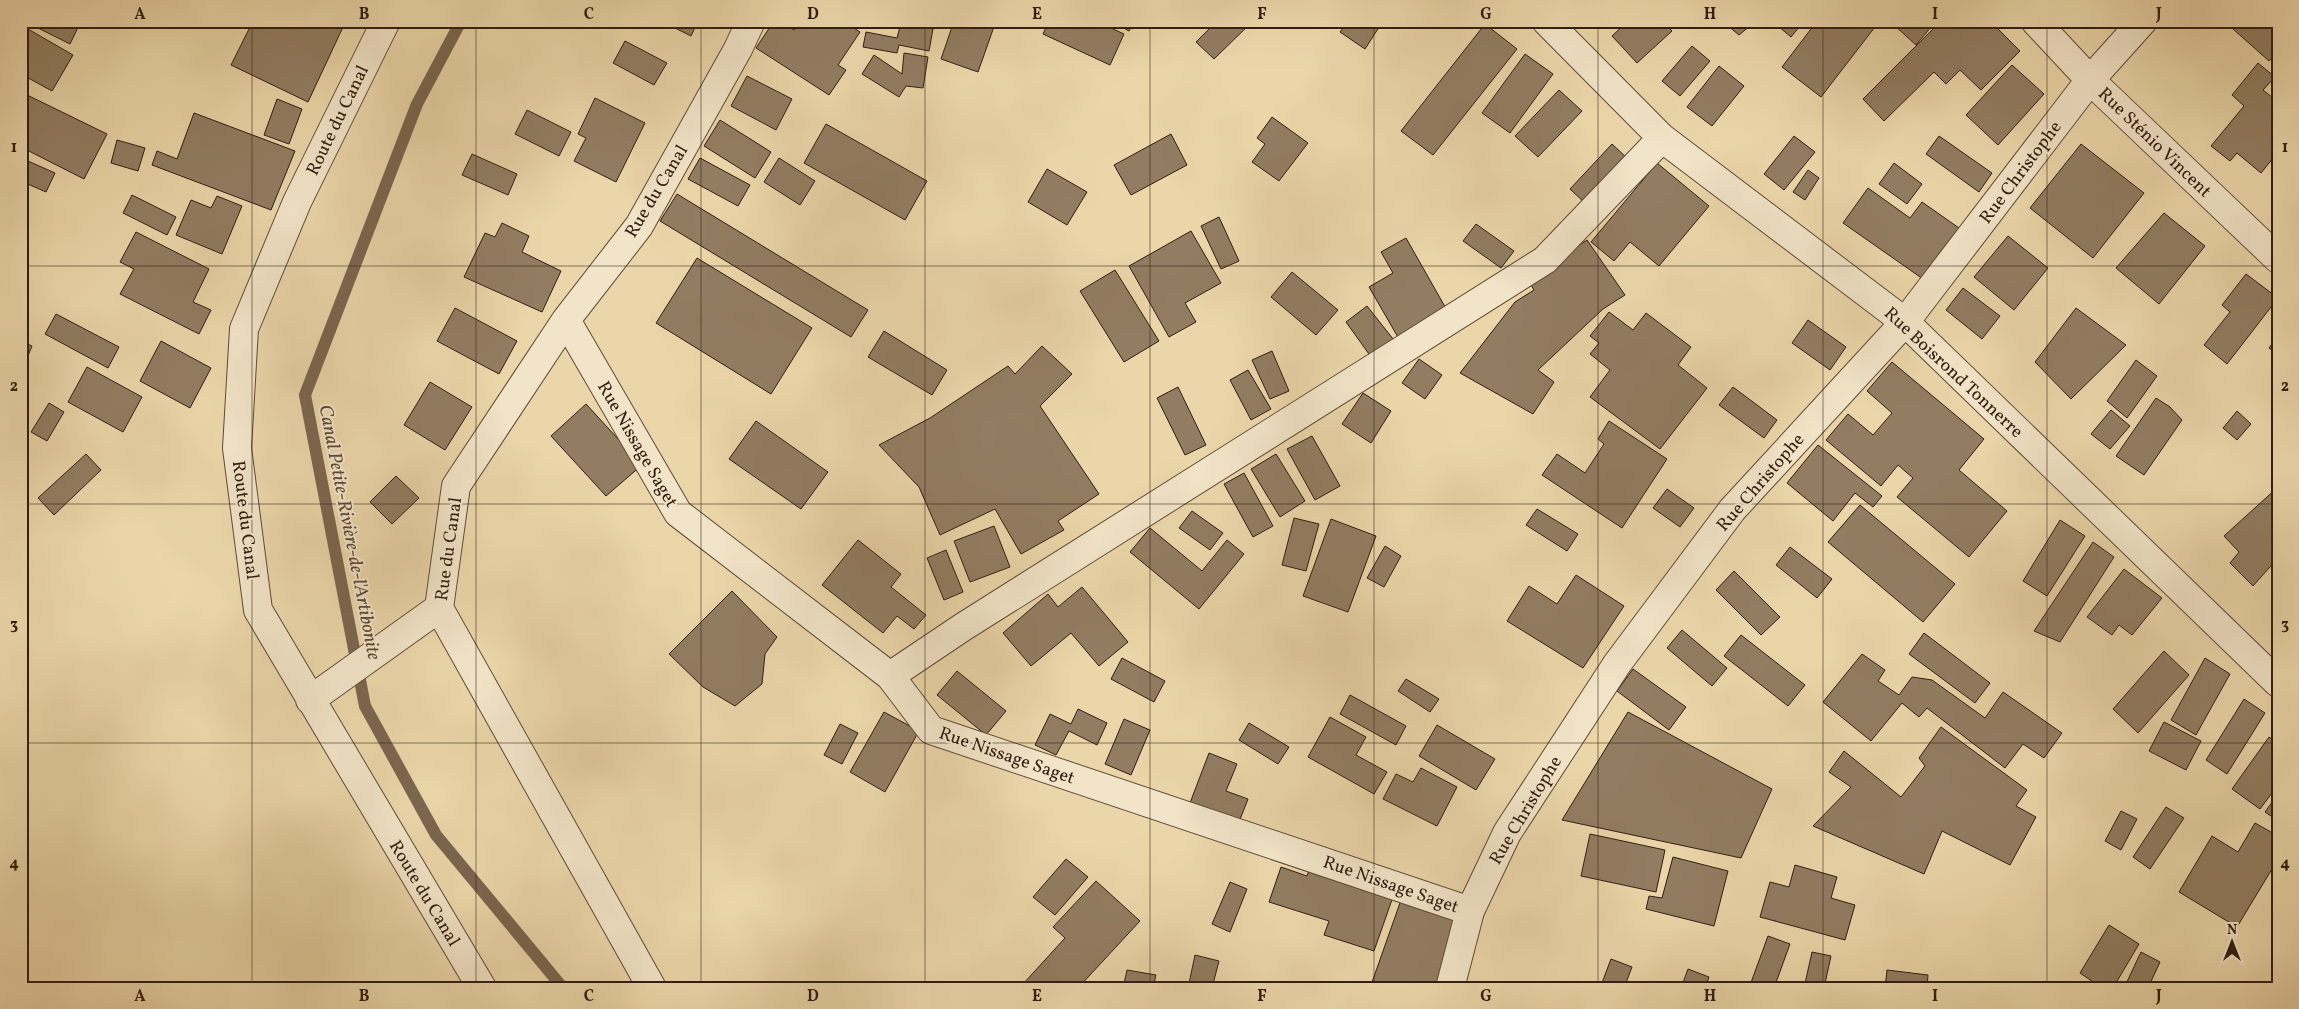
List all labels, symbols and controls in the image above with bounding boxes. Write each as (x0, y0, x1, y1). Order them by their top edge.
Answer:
text: A (134, 4, 146, 26)
text: B (359, 4, 370, 26)
text: C (584, 4, 594, 26)
text: D (807, 4, 819, 26)
text: E (1032, 4, 1042, 26)
text: F (1257, 4, 1267, 26)
text: G (1480, 4, 1492, 26)
text: H (1704, 4, 1716, 26)
text: I (1932, 4, 1938, 26)
text: J (2155, 4, 2162, 26)
street label: Route du Canal (301, 61, 376, 180)
street label: Rue Sténio Vincent (2092, 82, 2216, 204)
street label: Rue Christophe (1974, 116, 2068, 229)
text: 1 (11, 137, 17, 159)
text: 1 (2282, 137, 2288, 159)
street label: Rue du Canal (620, 141, 695, 243)
street label: Rue Boisrond Tonnerre (1878, 302, 2028, 444)
text: 2 (10, 376, 18, 398)
text: 2 (2281, 376, 2289, 398)
street label: Rue Nissage Saget (590, 377, 683, 513)
water label: Canal Petite-Rivière-de-l'Artibonite (312, 403, 387, 662)
street label: Rue Christophe (1711, 428, 1811, 538)
street label: Route du Canal (225, 459, 264, 581)
street label: Rue du Canal (430, 496, 469, 603)
text: 3 (10, 614, 18, 636)
text: 3 (2281, 614, 2289, 636)
street label: Rue Nissage Saget (935, 721, 1078, 791)
street label: Rue Christophe (1484, 752, 1569, 870)
street label: Route du Canal (382, 836, 465, 951)
street label: Rue Nissage Saget (1319, 850, 1462, 920)
text: 4 (9, 853, 19, 875)
text: 4 (2280, 853, 2290, 875)
north arrow (2206, 916, 2256, 966)
text: N (2227, 921, 2237, 940)
text: A (134, 986, 146, 1008)
text: B (359, 986, 370, 1008)
text: C (584, 986, 594, 1008)
text: D (807, 986, 819, 1008)
text: E (1032, 986, 1042, 1008)
text: F (1257, 986, 1267, 1008)
text: G (1480, 986, 1492, 1008)
text: H (1704, 986, 1716, 1008)
text: I (1932, 986, 1938, 1008)
text: J (2155, 986, 2162, 1008)

